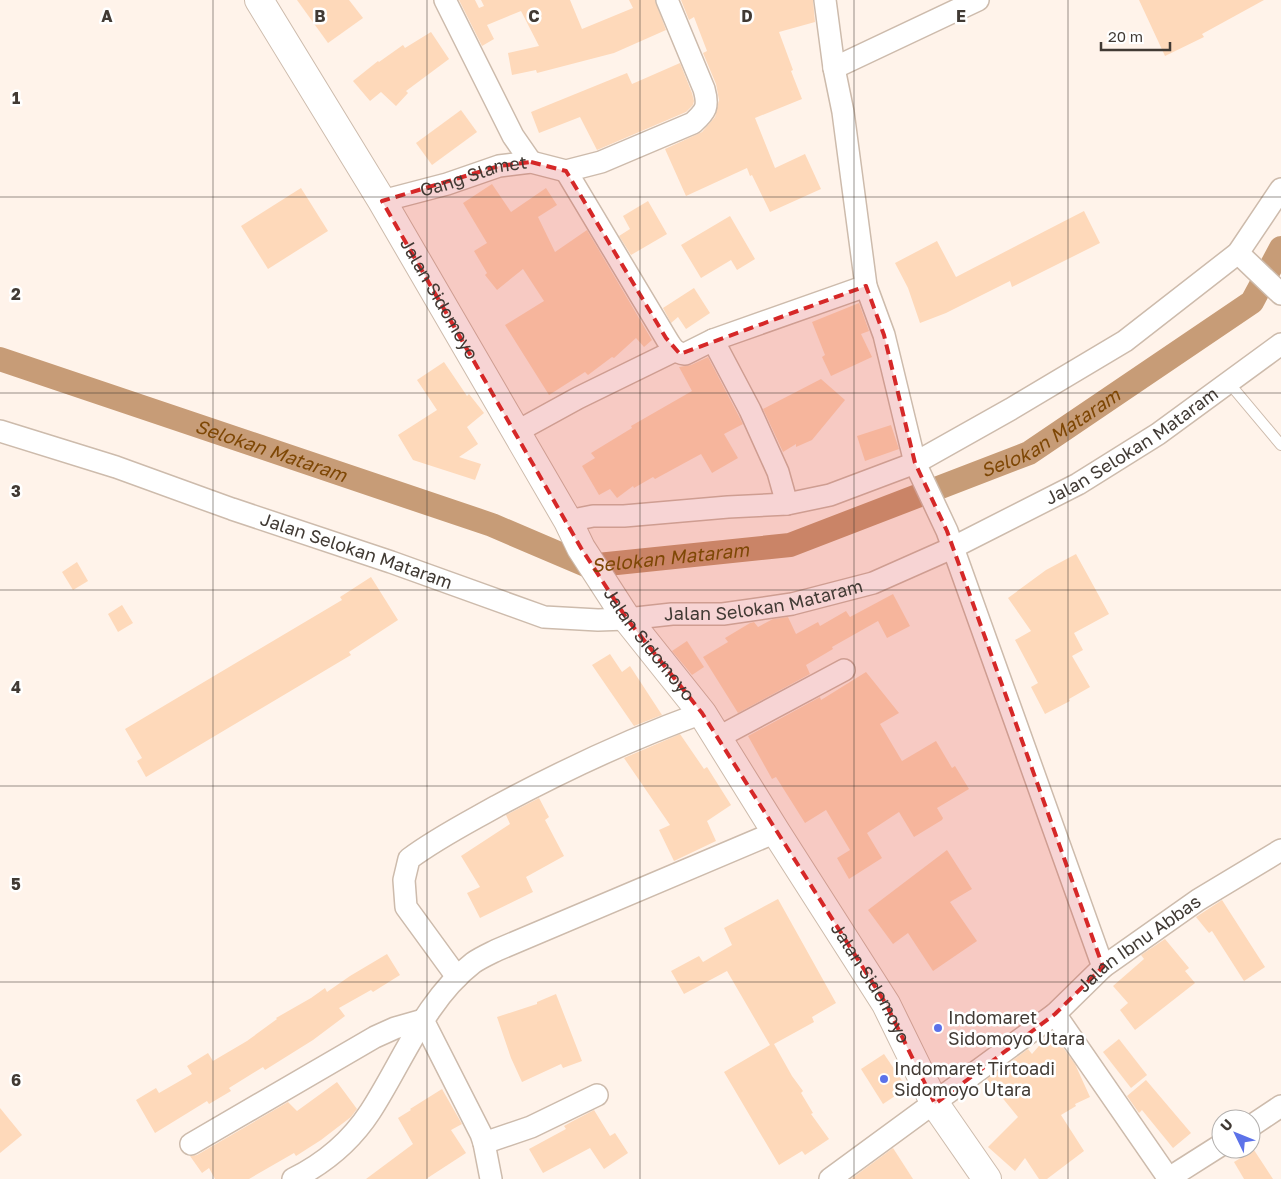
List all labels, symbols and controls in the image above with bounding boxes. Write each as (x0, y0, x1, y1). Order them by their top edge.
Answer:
text: A (101, 6, 113, 26)
text: B (314, 6, 326, 26)
text: C (528, 6, 540, 26)
text: D (741, 6, 753, 26)
text: E (956, 6, 966, 26)
scale bar (1101, 20, 1170, 52)
text: 20 m (1108, 27, 1143, 45)
text: 1 (12, 88, 20, 108)
street label: Gang Slamet (417, 151, 528, 201)
street label: Jalan Sidomoyo (396, 234, 484, 363)
text: 2 (11, 284, 21, 304)
water label: Selokan Mataram (977, 382, 1125, 482)
street label: Jalan Selokan Mataram (1041, 382, 1222, 509)
water label: Selokan Mataram (192, 414, 351, 487)
text: 3 (11, 481, 21, 501)
street label: Jalan Selokan Mataram (258, 507, 456, 593)
water label: Selokan Mataram (590, 537, 751, 577)
street label: Jalan Selokan Mataram (663, 574, 865, 625)
street label: Jalan Sidomoyo (600, 583, 700, 705)
text: 4 (11, 677, 21, 697)
text: 5 (11, 874, 21, 894)
street label: Jalan Ibnu Abbas (1072, 890, 1205, 996)
street label: Jalan Sidomoyo (827, 918, 915, 1047)
place label: Indomaret Sidomoyo Utara (948, 1006, 1085, 1049)
marker: Indomaret Sidomoyo Utara (932, 1022, 944, 1034)
place label: Indomaret Tirtoadi Sidomoyo Utara (894, 1057, 1055, 1100)
text: 6 (11, 1070, 21, 1090)
marker: Indomaret Tirtoadi Sidomoyo Utara (878, 1073, 890, 1085)
north arrow (1211, 1109, 1261, 1159)
text: U (1216, 1115, 1236, 1134)

